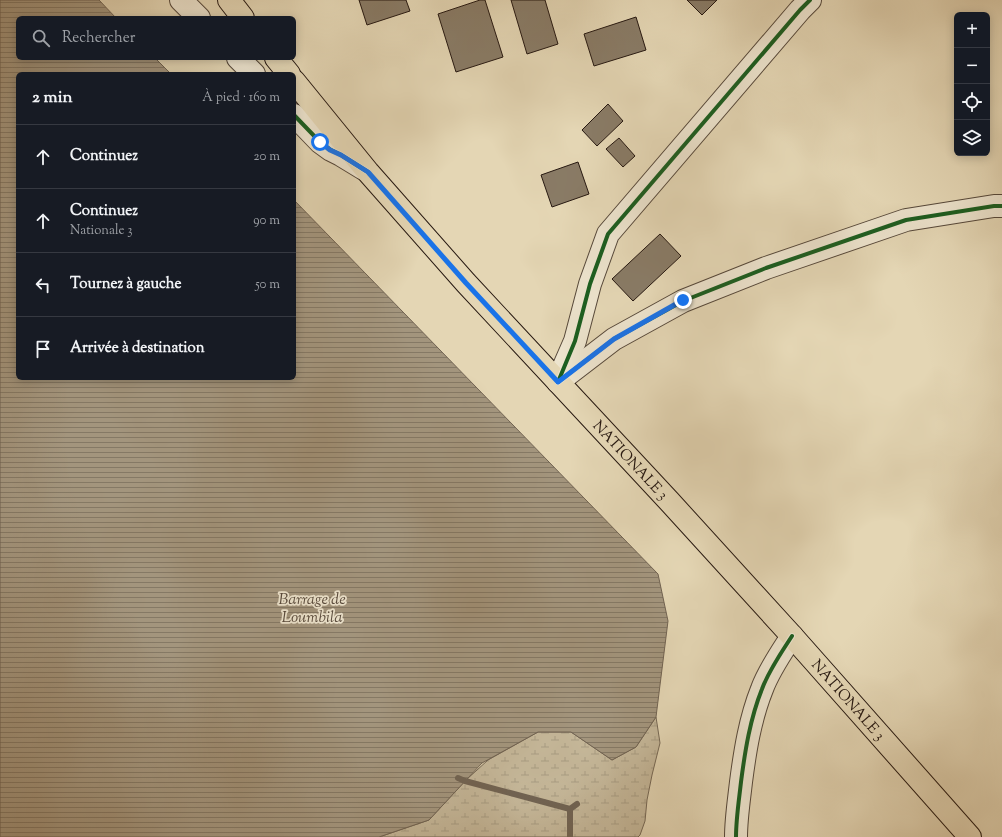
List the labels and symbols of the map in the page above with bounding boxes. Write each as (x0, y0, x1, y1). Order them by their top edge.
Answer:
route start (311, 133, 329, 151)
route end (674, 291, 692, 309)
street label: NATIONALE 3 (587, 416, 672, 505)
water label: Barrage de Loumbila (278, 589, 346, 630)
street label: NATIONALE 3 (806, 656, 889, 746)

